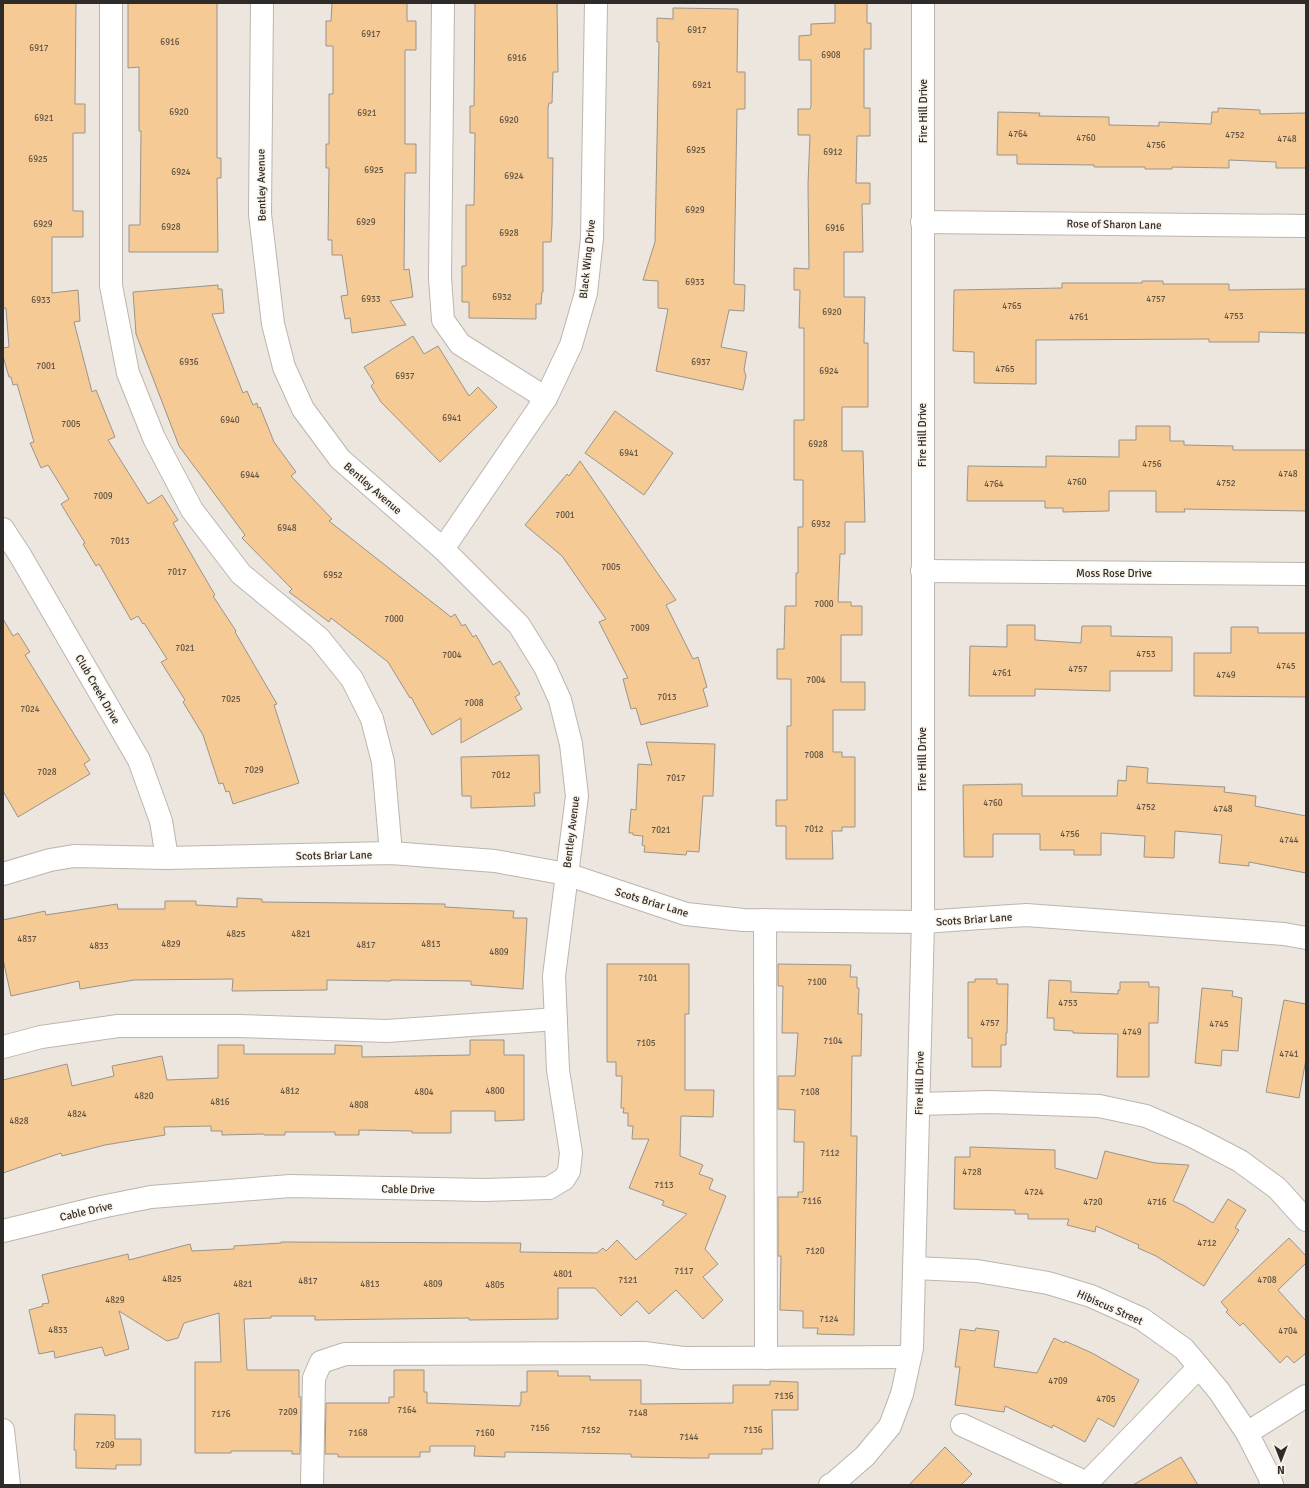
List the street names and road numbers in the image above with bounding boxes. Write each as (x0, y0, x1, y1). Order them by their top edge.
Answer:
street label: Fire Hill Drive (917, 79, 930, 143)
street label: Bentley Avenue (254, 149, 269, 221)
street label: Rose of Sharon Lane (1066, 217, 1162, 232)
street label: Black Wing Drive (577, 219, 598, 299)
street label: Fire Hill Drive (916, 403, 929, 467)
street label: Bentley Avenue (341, 460, 404, 517)
street label: Moss Rose Drive (1076, 567, 1152, 580)
street label: Club Creek Drive (72, 652, 123, 726)
street label: Fire Hill Drive (916, 727, 929, 791)
street label: Bentley Avenue (561, 795, 582, 869)
street label: Scots Briar Lane (296, 848, 372, 863)
street label: Scots Briar Lane (613, 885, 690, 920)
street label: Scots Briar Lane (935, 910, 1013, 929)
street label: Fire Hill Drive (912, 1051, 927, 1115)
street label: Cable Drive (381, 1183, 435, 1196)
street label: Cable Drive (59, 1199, 114, 1224)
street label: Hibiscus Street (1075, 1287, 1145, 1328)

